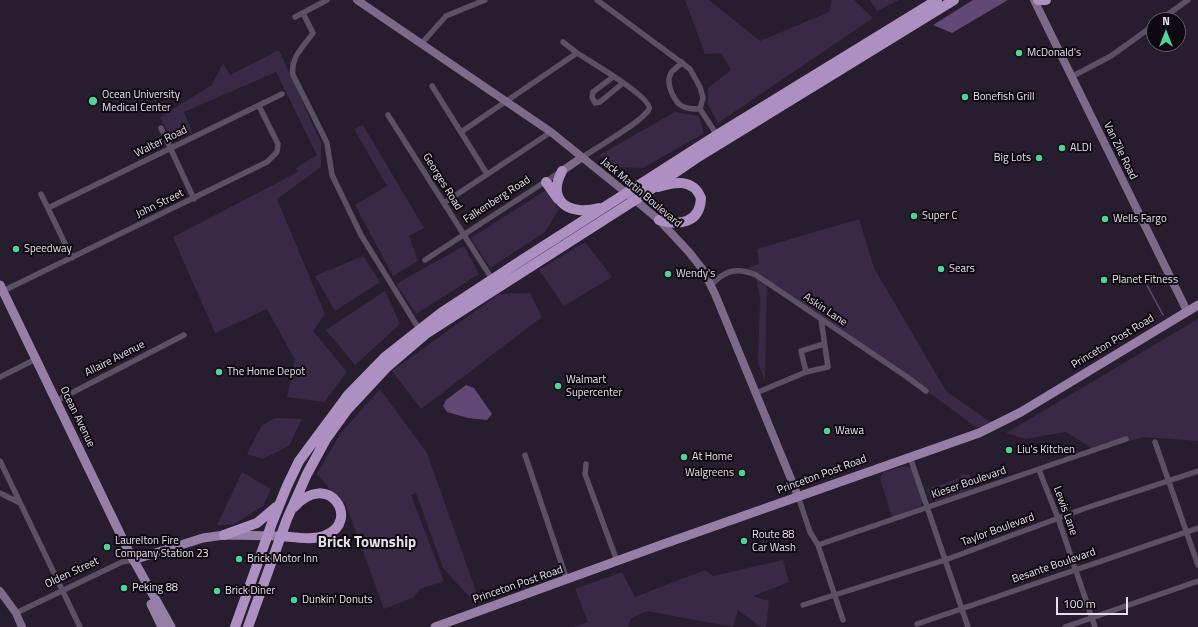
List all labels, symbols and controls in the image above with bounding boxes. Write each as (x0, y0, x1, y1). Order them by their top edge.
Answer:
north arrow (1146, 12, 1186, 52)
text: N (1162, 13, 1170, 29)
place label: McDonald's (1027, 46, 1081, 60)
marker: McDonald's (1014, 48, 1024, 58)
place label: Ocean University Medical Center (102, 88, 180, 114)
place label: Bonefish Grill (973, 90, 1035, 104)
marker: Bonefish Grill (960, 92, 970, 102)
marker: Ocean University Medical Center (87, 95, 99, 107)
street label: Van Zile Road (1100, 120, 1140, 182)
street label: Walter Road (132, 124, 190, 160)
place label: ALDI (1070, 141, 1092, 155)
marker: ALDI (1057, 143, 1067, 153)
street label: Georges Road (419, 151, 465, 213)
place label: Big Lots (994, 151, 1031, 165)
marker: Big Lots (1034, 153, 1044, 163)
street label: Jack Martin Boulevard (598, 155, 684, 231)
street label: Falkenberg Road (461, 173, 533, 227)
street label: John Street (134, 187, 186, 221)
place label: Super C (922, 209, 957, 223)
marker: Super C (909, 211, 919, 221)
place label: Wells Fargo (1113, 212, 1167, 226)
marker: Wells Fargo (1100, 214, 1110, 224)
place label: Speedway (24, 242, 72, 256)
marker: Speedway (11, 244, 21, 254)
place label: Sears (949, 262, 975, 276)
marker: Sears (936, 264, 946, 274)
place label: Wendy's (676, 267, 715, 281)
marker: Wendy's (663, 269, 673, 279)
place label: Planet Fitness (1112, 273, 1178, 287)
marker: Planet Fitness (1099, 275, 1109, 285)
street label: Askin Lane (801, 291, 849, 329)
street label: Princeton Post Road (1069, 312, 1157, 372)
street label: Allaire Avenue (83, 338, 147, 380)
place label: The Home Depot (227, 365, 305, 379)
marker: The Home Depot (214, 367, 224, 377)
place label: Walmart Supercenter (566, 373, 622, 399)
marker: Walmart Supercenter (553, 381, 563, 391)
street label: Ocean Avenue (57, 385, 97, 449)
place label: Wawa (835, 424, 864, 438)
marker: Wawa (822, 426, 832, 436)
place label: Liu's Kitchen (1017, 443, 1075, 457)
marker: Liu's Kitchen (1004, 445, 1014, 455)
place label: At Home (692, 450, 733, 464)
marker: At Home (679, 452, 689, 462)
street label: Princeton Post Road (775, 453, 869, 497)
street label: Kieser Boulevard (930, 464, 1008, 502)
place label: Walgreens (685, 466, 734, 480)
marker: Walgreens (737, 468, 747, 478)
street label: Lewis Lane (1050, 485, 1080, 537)
street label: Taylor Boulevard (960, 511, 1036, 549)
place label: Route 88 Car Wash (752, 528, 796, 554)
place label: Laurelton Fire Company Station 23 (115, 534, 209, 560)
district label: Brick Township (318, 534, 416, 552)
marker: Route 88 Car Wash (739, 536, 749, 546)
marker: Laurelton Fire Company Station 23 (102, 542, 112, 552)
street label: Besante Boulevard (1011, 546, 1097, 586)
place label: Brick Motor Inn (247, 552, 318, 566)
marker: Brick Motor Inn (234, 554, 244, 564)
street label: Olden Street (43, 555, 101, 591)
street label: Princeton Post Road (471, 563, 565, 607)
place label: Peking 88 (132, 581, 178, 595)
marker: Peking 88 (119, 583, 129, 593)
place label: Brick Diner (225, 584, 275, 598)
marker: Brick Diner (212, 586, 222, 596)
scale bar (1058, 589, 1130, 615)
place label: Dunkin' Donuts (302, 593, 373, 607)
text: 100 m (1063, 594, 1096, 613)
marker: Dunkin' Donuts (289, 595, 299, 605)

